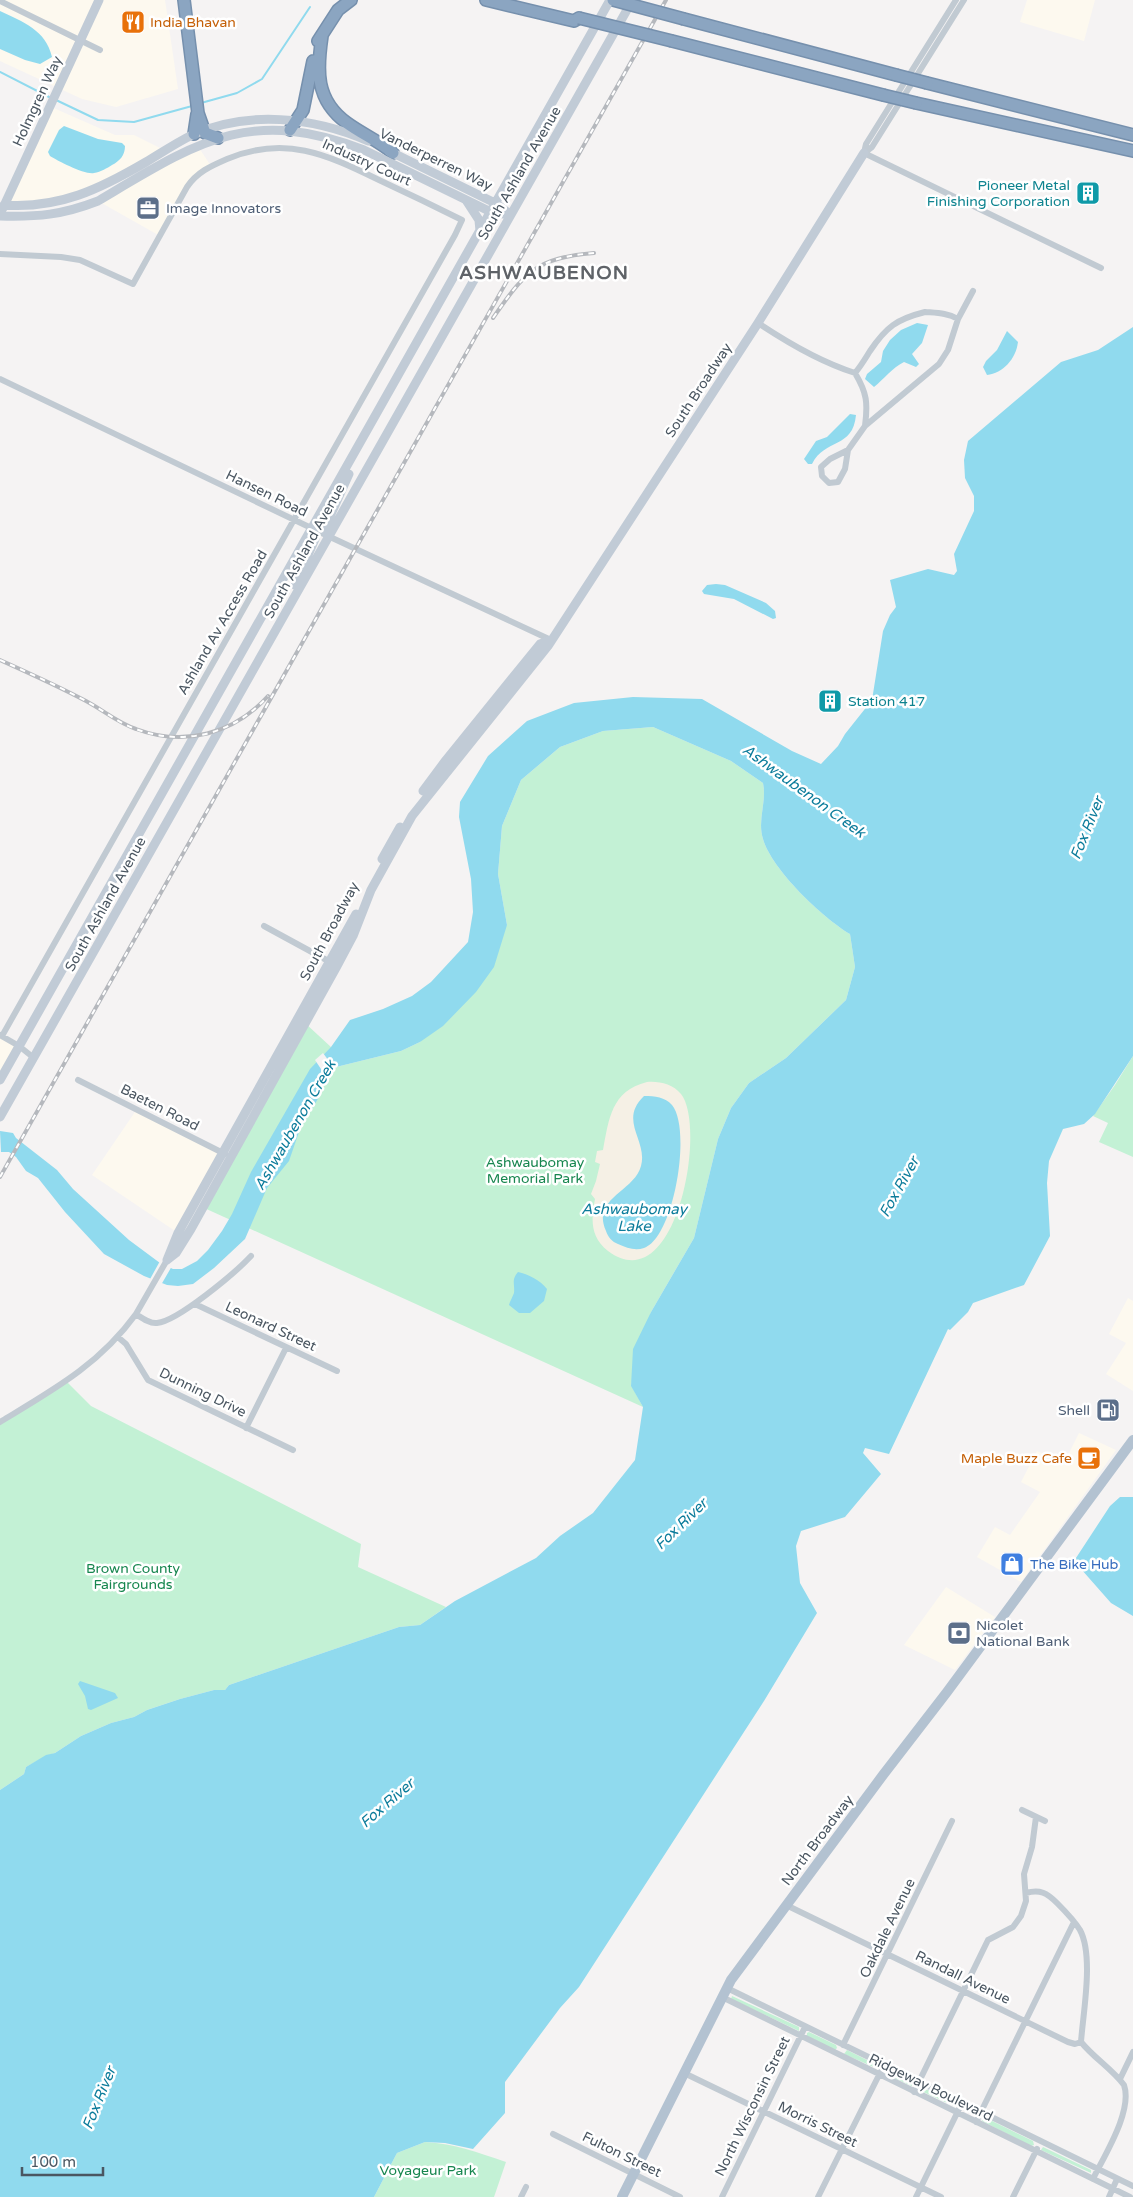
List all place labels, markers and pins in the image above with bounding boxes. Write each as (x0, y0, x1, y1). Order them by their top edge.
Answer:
restaurant icon: India Bhavan (120, 9, 146, 35)
place label: India Bhavan (150, 14, 236, 31)
place label: Pioneer Metal Finishing Corporation (927, 177, 1070, 210)
building icon: Pioneer Metal Finishing Corporation (1075, 180, 1101, 206)
office icon: Image Innovators (135, 195, 161, 221)
place label: Image Innovators (166, 200, 281, 217)
building icon: Station 417 (817, 688, 843, 714)
place label: Station 417 (848, 693, 925, 710)
fuel station icon: Shell (1095, 1397, 1121, 1423)
place label: Shell (1058, 1402, 1090, 1419)
cafe icon: Maple Buzz Cafe (1076, 1445, 1102, 1471)
place label: Maple Buzz Cafe (961, 1450, 1072, 1467)
shop icon: The Bike Hub (999, 1551, 1025, 1577)
place label: The Bike Hub (1030, 1556, 1119, 1573)
place label: Nicolet National Bank (976, 1617, 1070, 1650)
bank icon: Nicolet National Bank (946, 1620, 972, 1646)

